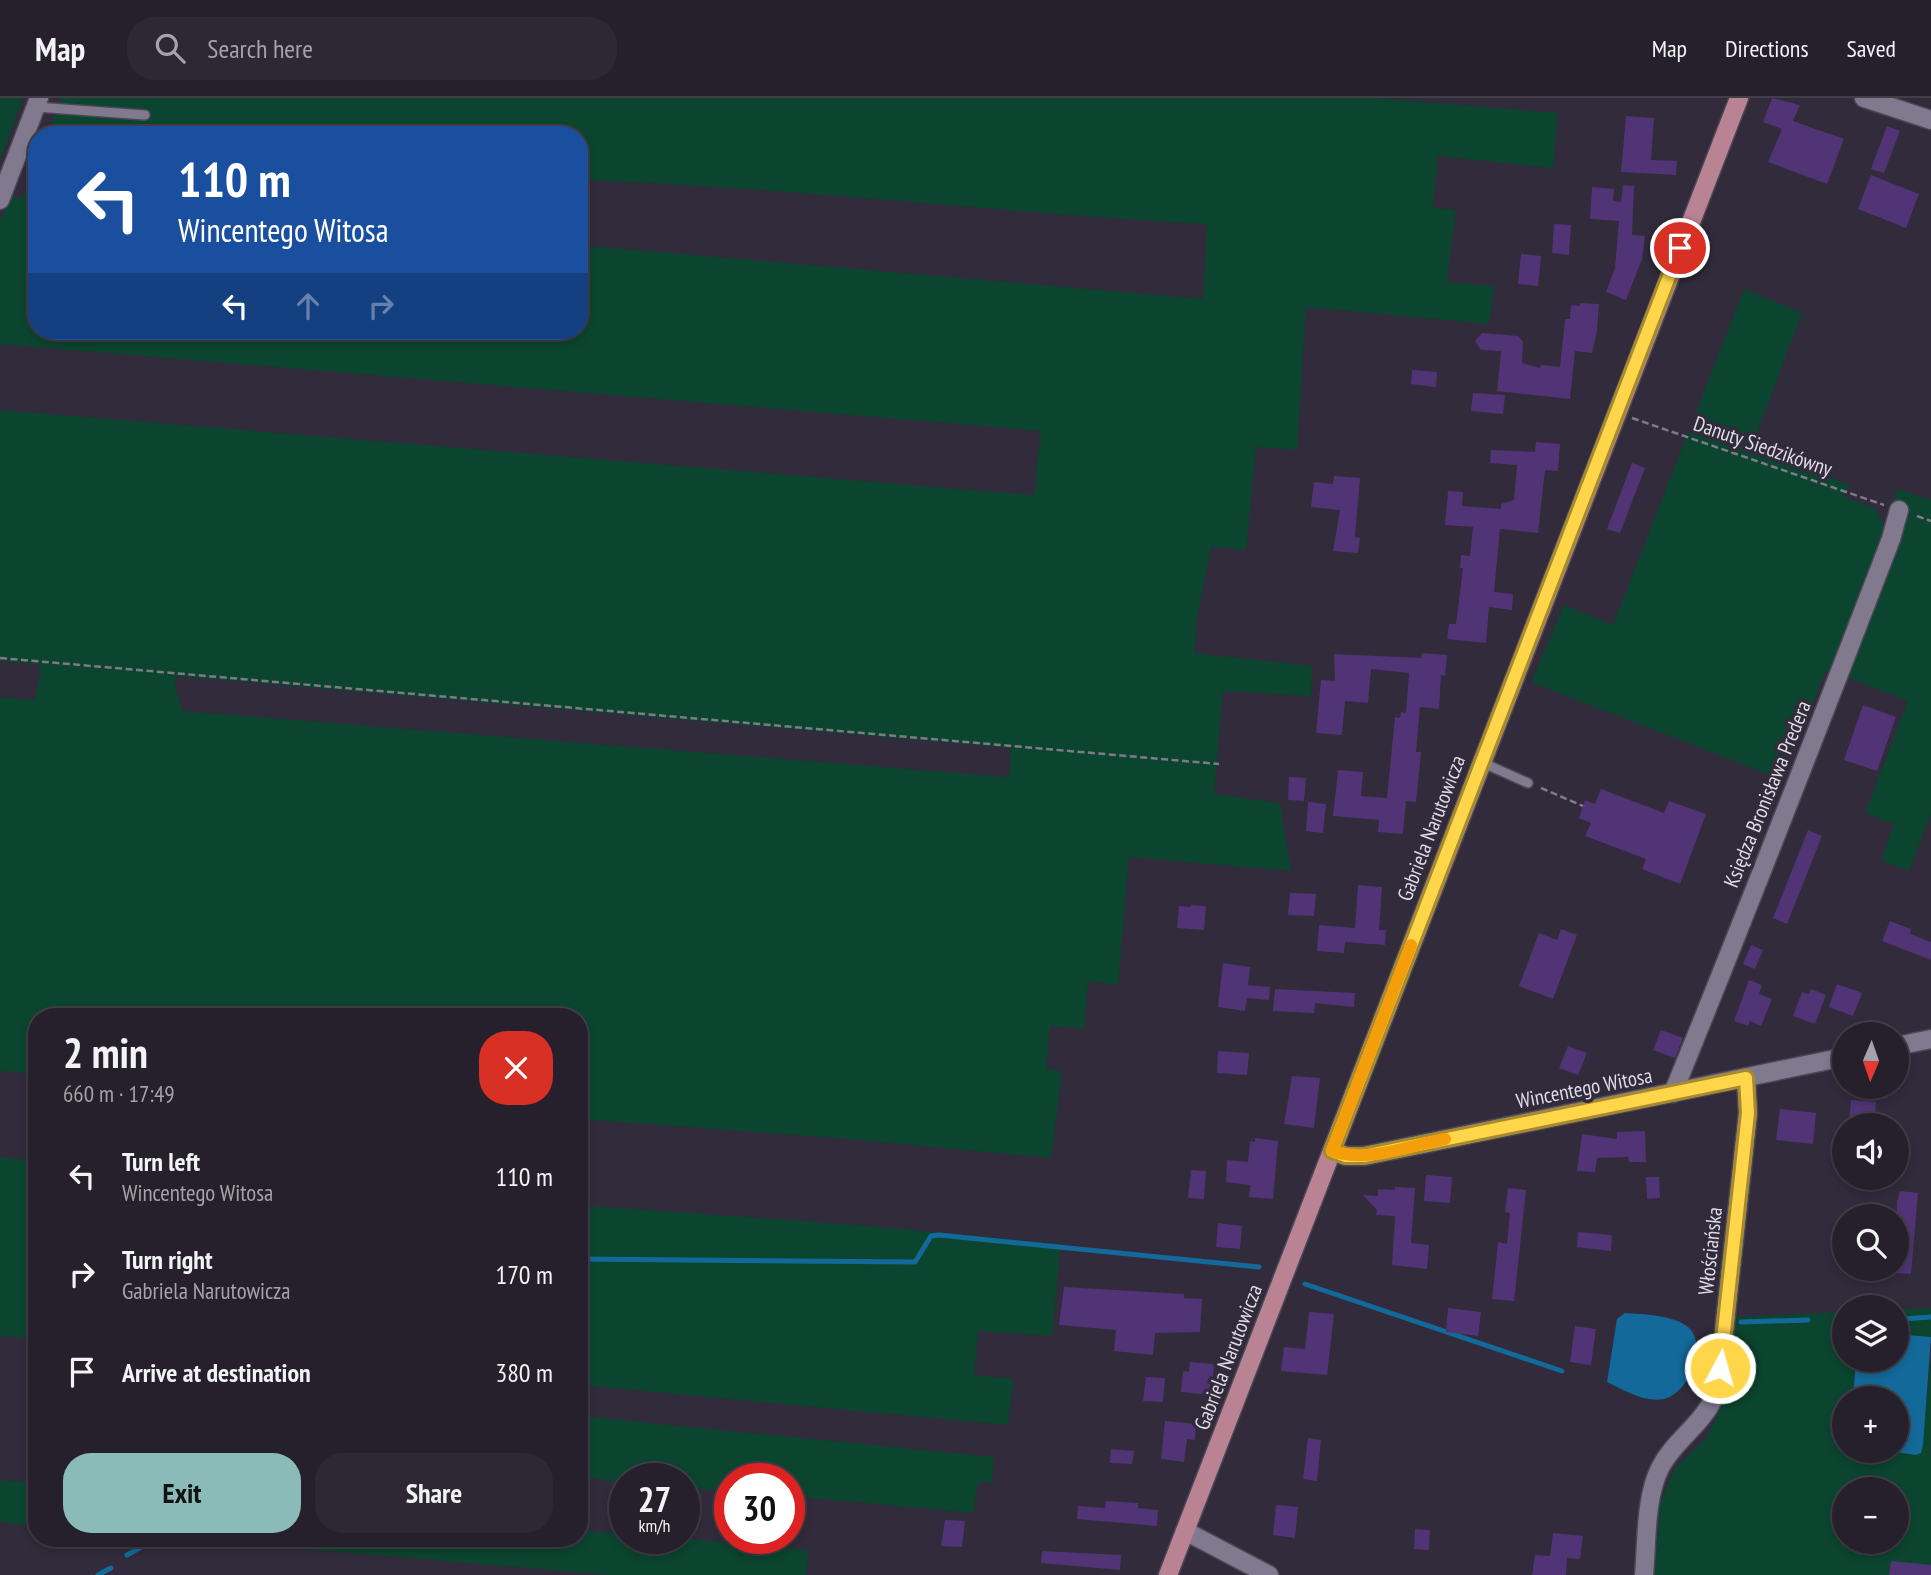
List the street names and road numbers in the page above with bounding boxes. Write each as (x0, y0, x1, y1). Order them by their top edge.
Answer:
street label: Danuty Siedzikówny (1690, 410, 1836, 482)
street label: Księdza Bronisława Predera (1717, 697, 1817, 891)
street label: Gabriela Narutowicza (1391, 751, 1471, 905)
street label: Wincentego Witosa (1514, 1062, 1654, 1114)
street label: Włościańska (1692, 1206, 1728, 1296)
street label: Gabriela Narutowicza (1188, 1280, 1268, 1434)

